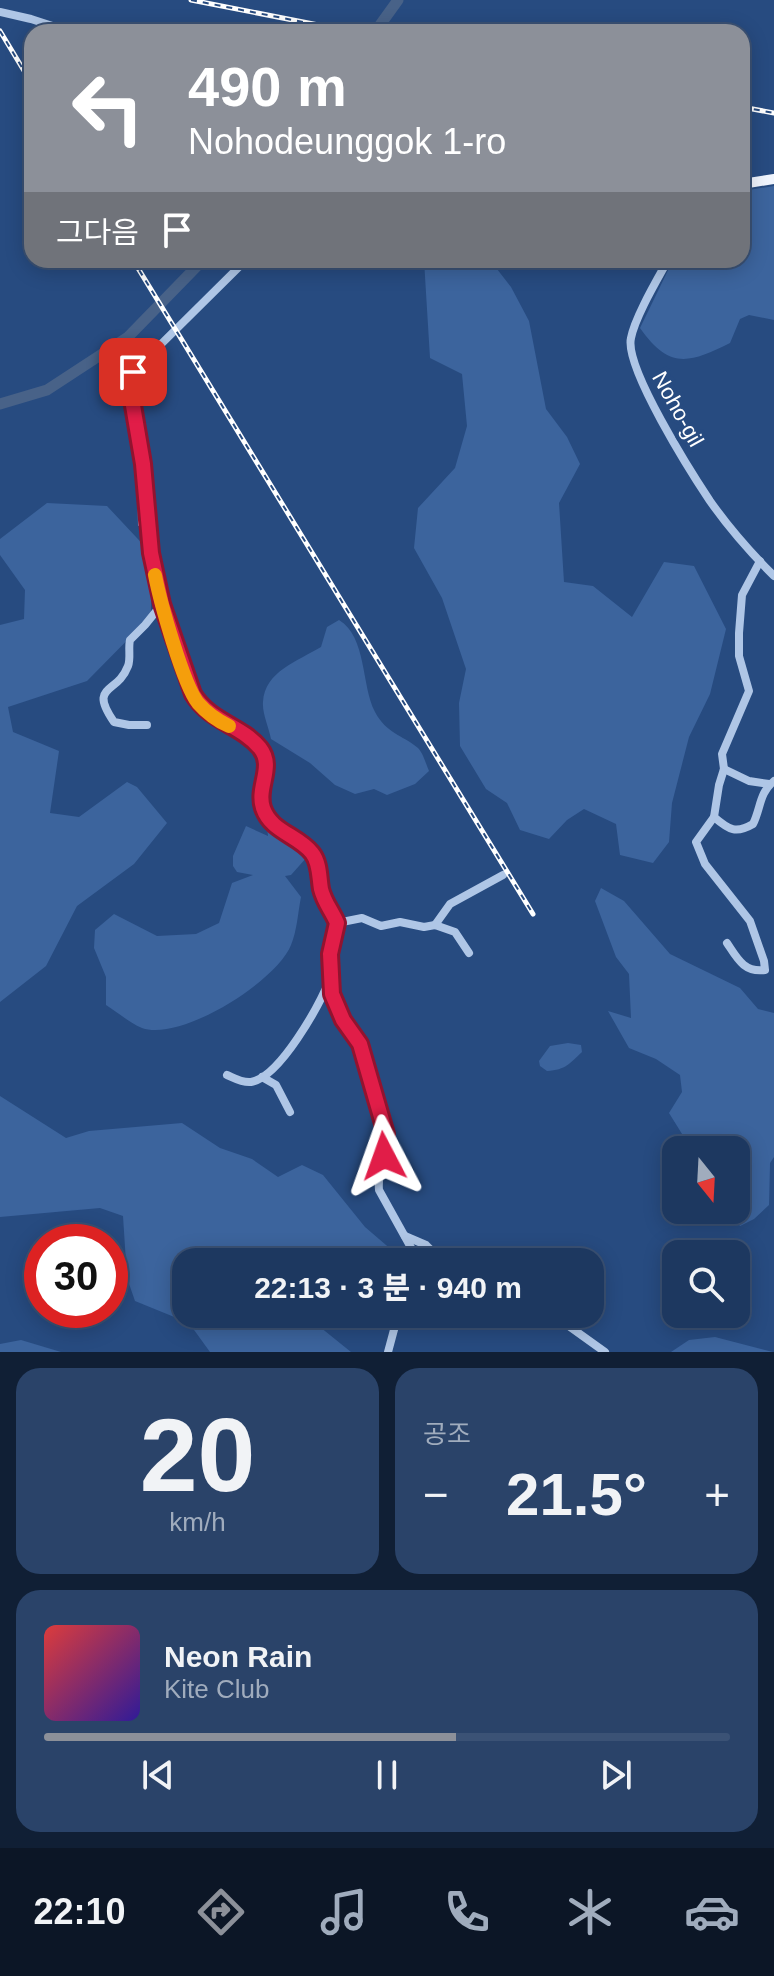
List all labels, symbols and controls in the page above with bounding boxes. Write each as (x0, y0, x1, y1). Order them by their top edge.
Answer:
text: 490 m (188, 55, 347, 118)
icon: left (56, 56, 160, 160)
text: Nohodeunggok 1-ro (188, 121, 506, 162)
icon: arrive (155, 208, 199, 252)
text: 그다음 (56, 216, 139, 249)
pin (99, 338, 167, 406)
icon: arrive (111, 350, 155, 394)
street label: Noho-gil (647, 367, 709, 451)
position arrow (342, 1114, 426, 1198)
north arrow (662, 1136, 750, 1224)
map controls (662, 1136, 750, 1328)
speed limit sign: 30 (24, 1224, 128, 1328)
button: search (662, 1240, 750, 1328)
text: 22:13 · 3 분 · 940 m (254, 1271, 522, 1304)
text: 20 (140, 1397, 255, 1513)
text: 공조 (423, 1419, 471, 1449)
text: 21.5° (506, 1461, 647, 1528)
text: − (423, 1470, 449, 1519)
text: + (704, 1470, 730, 1519)
text: km/h (169, 1507, 226, 1537)
text: Neon Rain (164, 1640, 312, 1673)
text: Kite Club (164, 1674, 270, 1704)
icon: previous (136, 1753, 180, 1797)
icon: pause (365, 1753, 409, 1797)
icon: next (594, 1753, 638, 1797)
icon: directions (193, 1884, 249, 1940)
icon: music (316, 1884, 372, 1940)
icon: phone (439, 1884, 495, 1940)
icon: climate (562, 1884, 618, 1940)
icon: car (684, 1884, 740, 1940)
text: 22:10 (33, 1891, 126, 1932)

